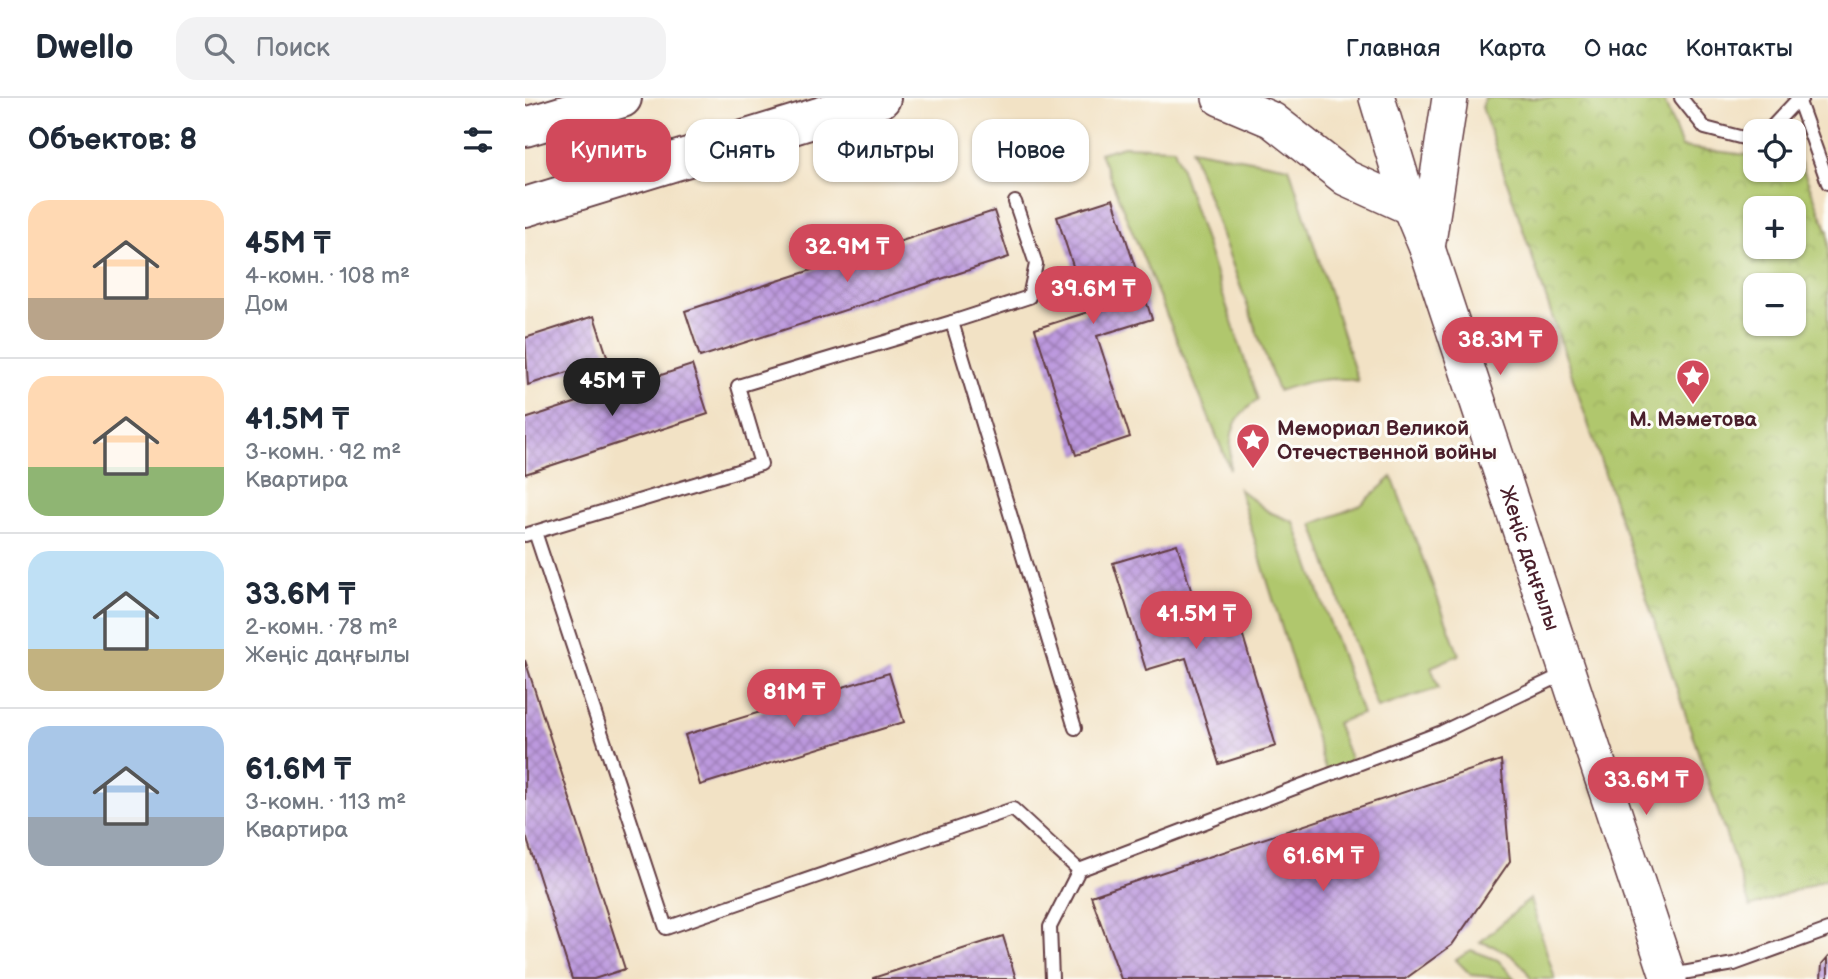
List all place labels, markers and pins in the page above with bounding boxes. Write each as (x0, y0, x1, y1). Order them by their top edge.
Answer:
pin: 32.9M ₸ (782, 225, 912, 284)
pin: 39.6M ₸ (1028, 266, 1158, 326)
pin: 38.3M ₸ (1435, 317, 1565, 377)
place icon: М. Мәметова (1674, 357, 1712, 406)
pin: 45M ₸ (563, 358, 661, 418)
place label: М. Мәметова (1629, 407, 1758, 432)
place label: Мемориал Великой Отечественной войны (1277, 416, 1497, 465)
place icon: Мемориал Великой Отечественной войны (1234, 421, 1272, 470)
pin: 41.5M ₸ (1131, 592, 1261, 651)
pin: 81M ₸ (745, 670, 843, 729)
pin: 33.6M ₸ (1581, 758, 1711, 817)
pin: 61.6M ₸ (1258, 834, 1388, 893)

